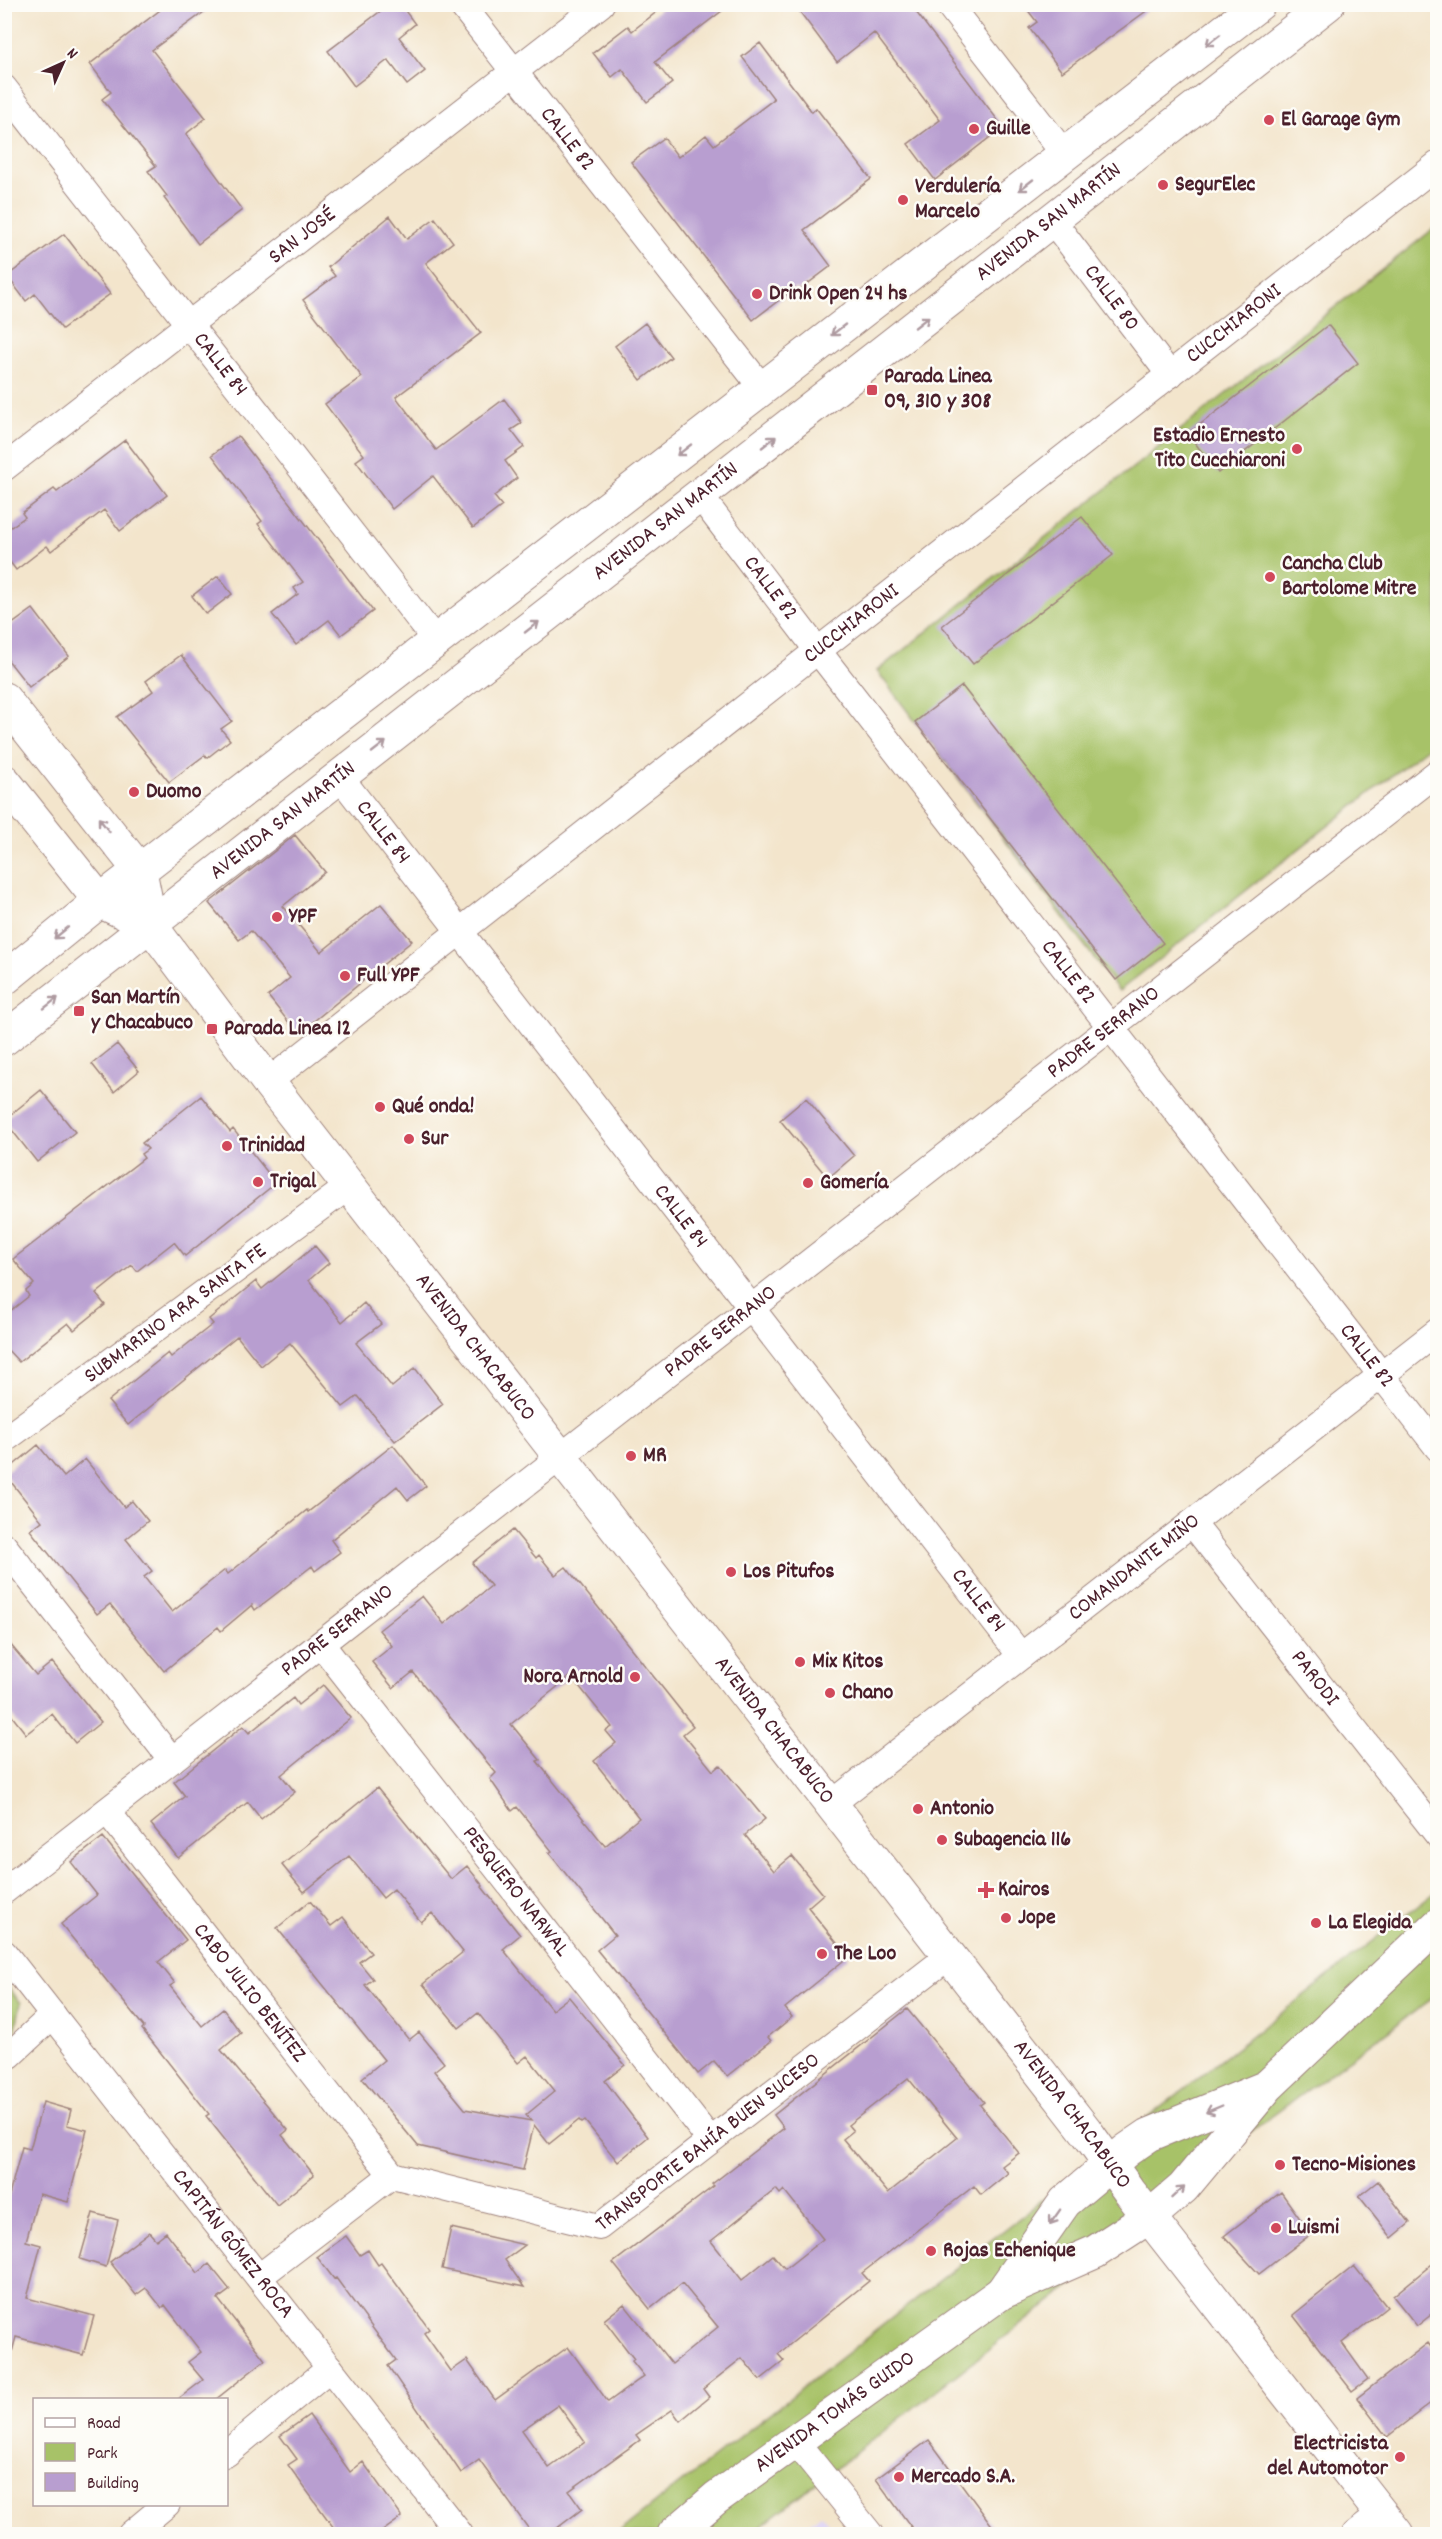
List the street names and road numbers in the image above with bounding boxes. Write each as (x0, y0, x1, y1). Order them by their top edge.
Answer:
street label: CALLE 82 (532, 100, 602, 178)
street label: AVENIDA SAN MARTÍN (969, 155, 1128, 289)
street label: SAN JOSÉ (262, 200, 343, 272)
street label: CALLE 80 (1076, 258, 1147, 338)
street label: CUCCHIARONI (1180, 276, 1289, 371)
street label: CALLE 84 (185, 326, 255, 403)
street label: AVENIDA SAN MARTÍN (586, 455, 745, 589)
street label: CALLE 82 (735, 549, 805, 627)
street label: CUCCHIARONI (797, 576, 906, 671)
street label: AVENIDA SAN MARTÍN (203, 754, 363, 888)
street label: CALLE 84 (348, 794, 418, 871)
street label: CALLE 82 (1033, 934, 1103, 1011)
street label: PADRE SERRANO (1041, 979, 1167, 1087)
street label: CALLE 84 (646, 1178, 715, 1255)
street label: SUBMARINO ARA SANTA FE (78, 1236, 273, 1391)
street label: AVENIDA CHACABUCO (407, 1267, 543, 1428)
street label: PADRE SERRANO (658, 1278, 784, 1386)
street label: CALLE 82 (1331, 1317, 1402, 1395)
street label: COMANDANTE MIÑO (1062, 1506, 1207, 1629)
street label: CALLE 84 (943, 1562, 1013, 1639)
street label: PADRE SERRANO (274, 1577, 401, 1685)
street label: PARODI (1283, 1644, 1347, 1713)
street label: AVENIDA CHACABUCO (706, 1650, 842, 1811)
street label: PESQUERO NARWAL (454, 1820, 577, 1964)
street label: CABO JULIO BENÍTEZ (185, 1917, 314, 2069)
street label: AVENIDA CHACABUCO (1005, 2033, 1139, 2196)
street label: TRANSPORTE BAHÍA BUEN SUCESO (589, 2046, 827, 2240)
street label: CAPITÁN GÓMEZ ROCA (164, 2163, 301, 2326)
street label: AVENIDA TOMÁS GUIDO (748, 2344, 922, 2481)

